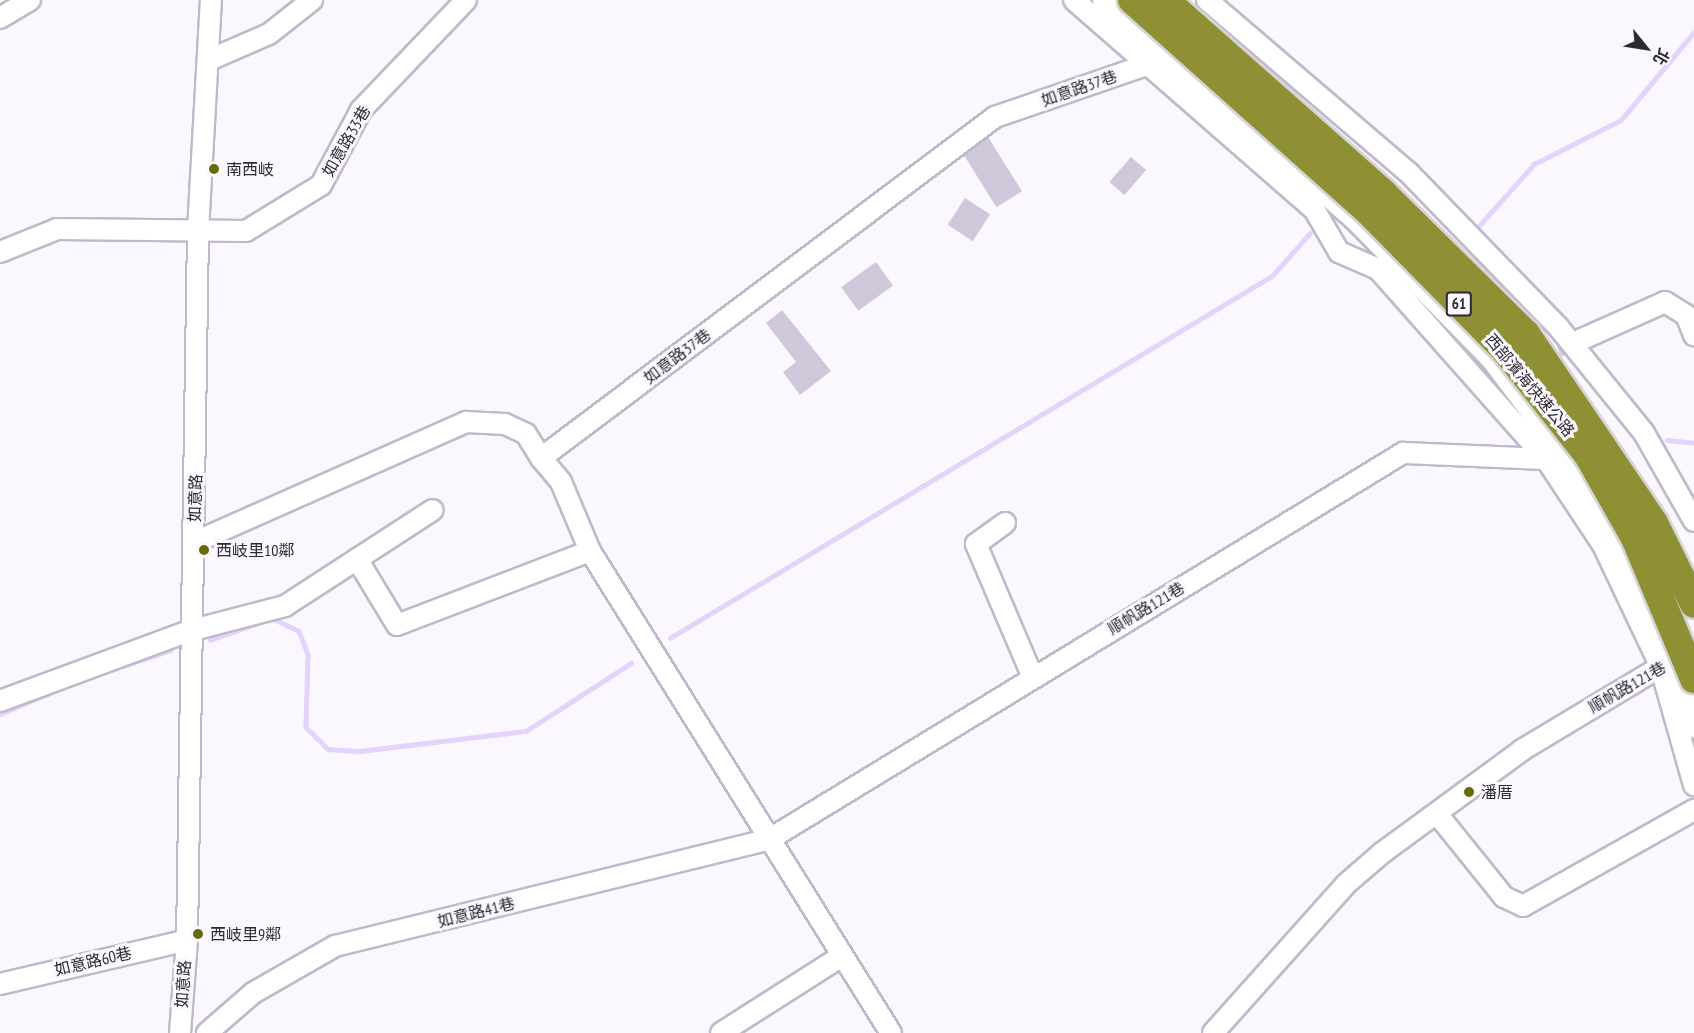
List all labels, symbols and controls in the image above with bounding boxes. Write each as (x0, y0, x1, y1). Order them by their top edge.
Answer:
north arrow (1616, 18, 1676, 78)
text: 北 (1649, 45, 1674, 69)
street label: 如意路37巷 (1039, 66, 1119, 110)
street label: 如意路33巷 (318, 102, 374, 180)
place label: 南西岐 (226, 159, 274, 179)
marker: 南西岐 (207, 162, 221, 176)
road number: 61 (1446, 292, 1472, 316)
street label: 如意路37巷 (640, 325, 714, 387)
street label: 西部濱海快速公路 (1482, 330, 1578, 440)
street label: 如意路 (185, 474, 205, 522)
place label: 西岐里10鄰 (216, 540, 294, 560)
marker: 西岐里10鄰 (197, 543, 211, 557)
street label: 順帆路121巷 (1104, 578, 1188, 638)
street label: 順帆路121巷 (1585, 657, 1669, 717)
place label: 潘厝 (1481, 782, 1513, 802)
marker: 潘厝 (1462, 785, 1476, 799)
street label: 如意路41巷 (436, 893, 516, 931)
place label: 西岐里9鄰 (210, 924, 281, 944)
marker: 西岐里9鄰 (191, 927, 205, 941)
street label: 如意路60巷 (53, 943, 133, 979)
street label: 如意路 (172, 959, 194, 1009)

